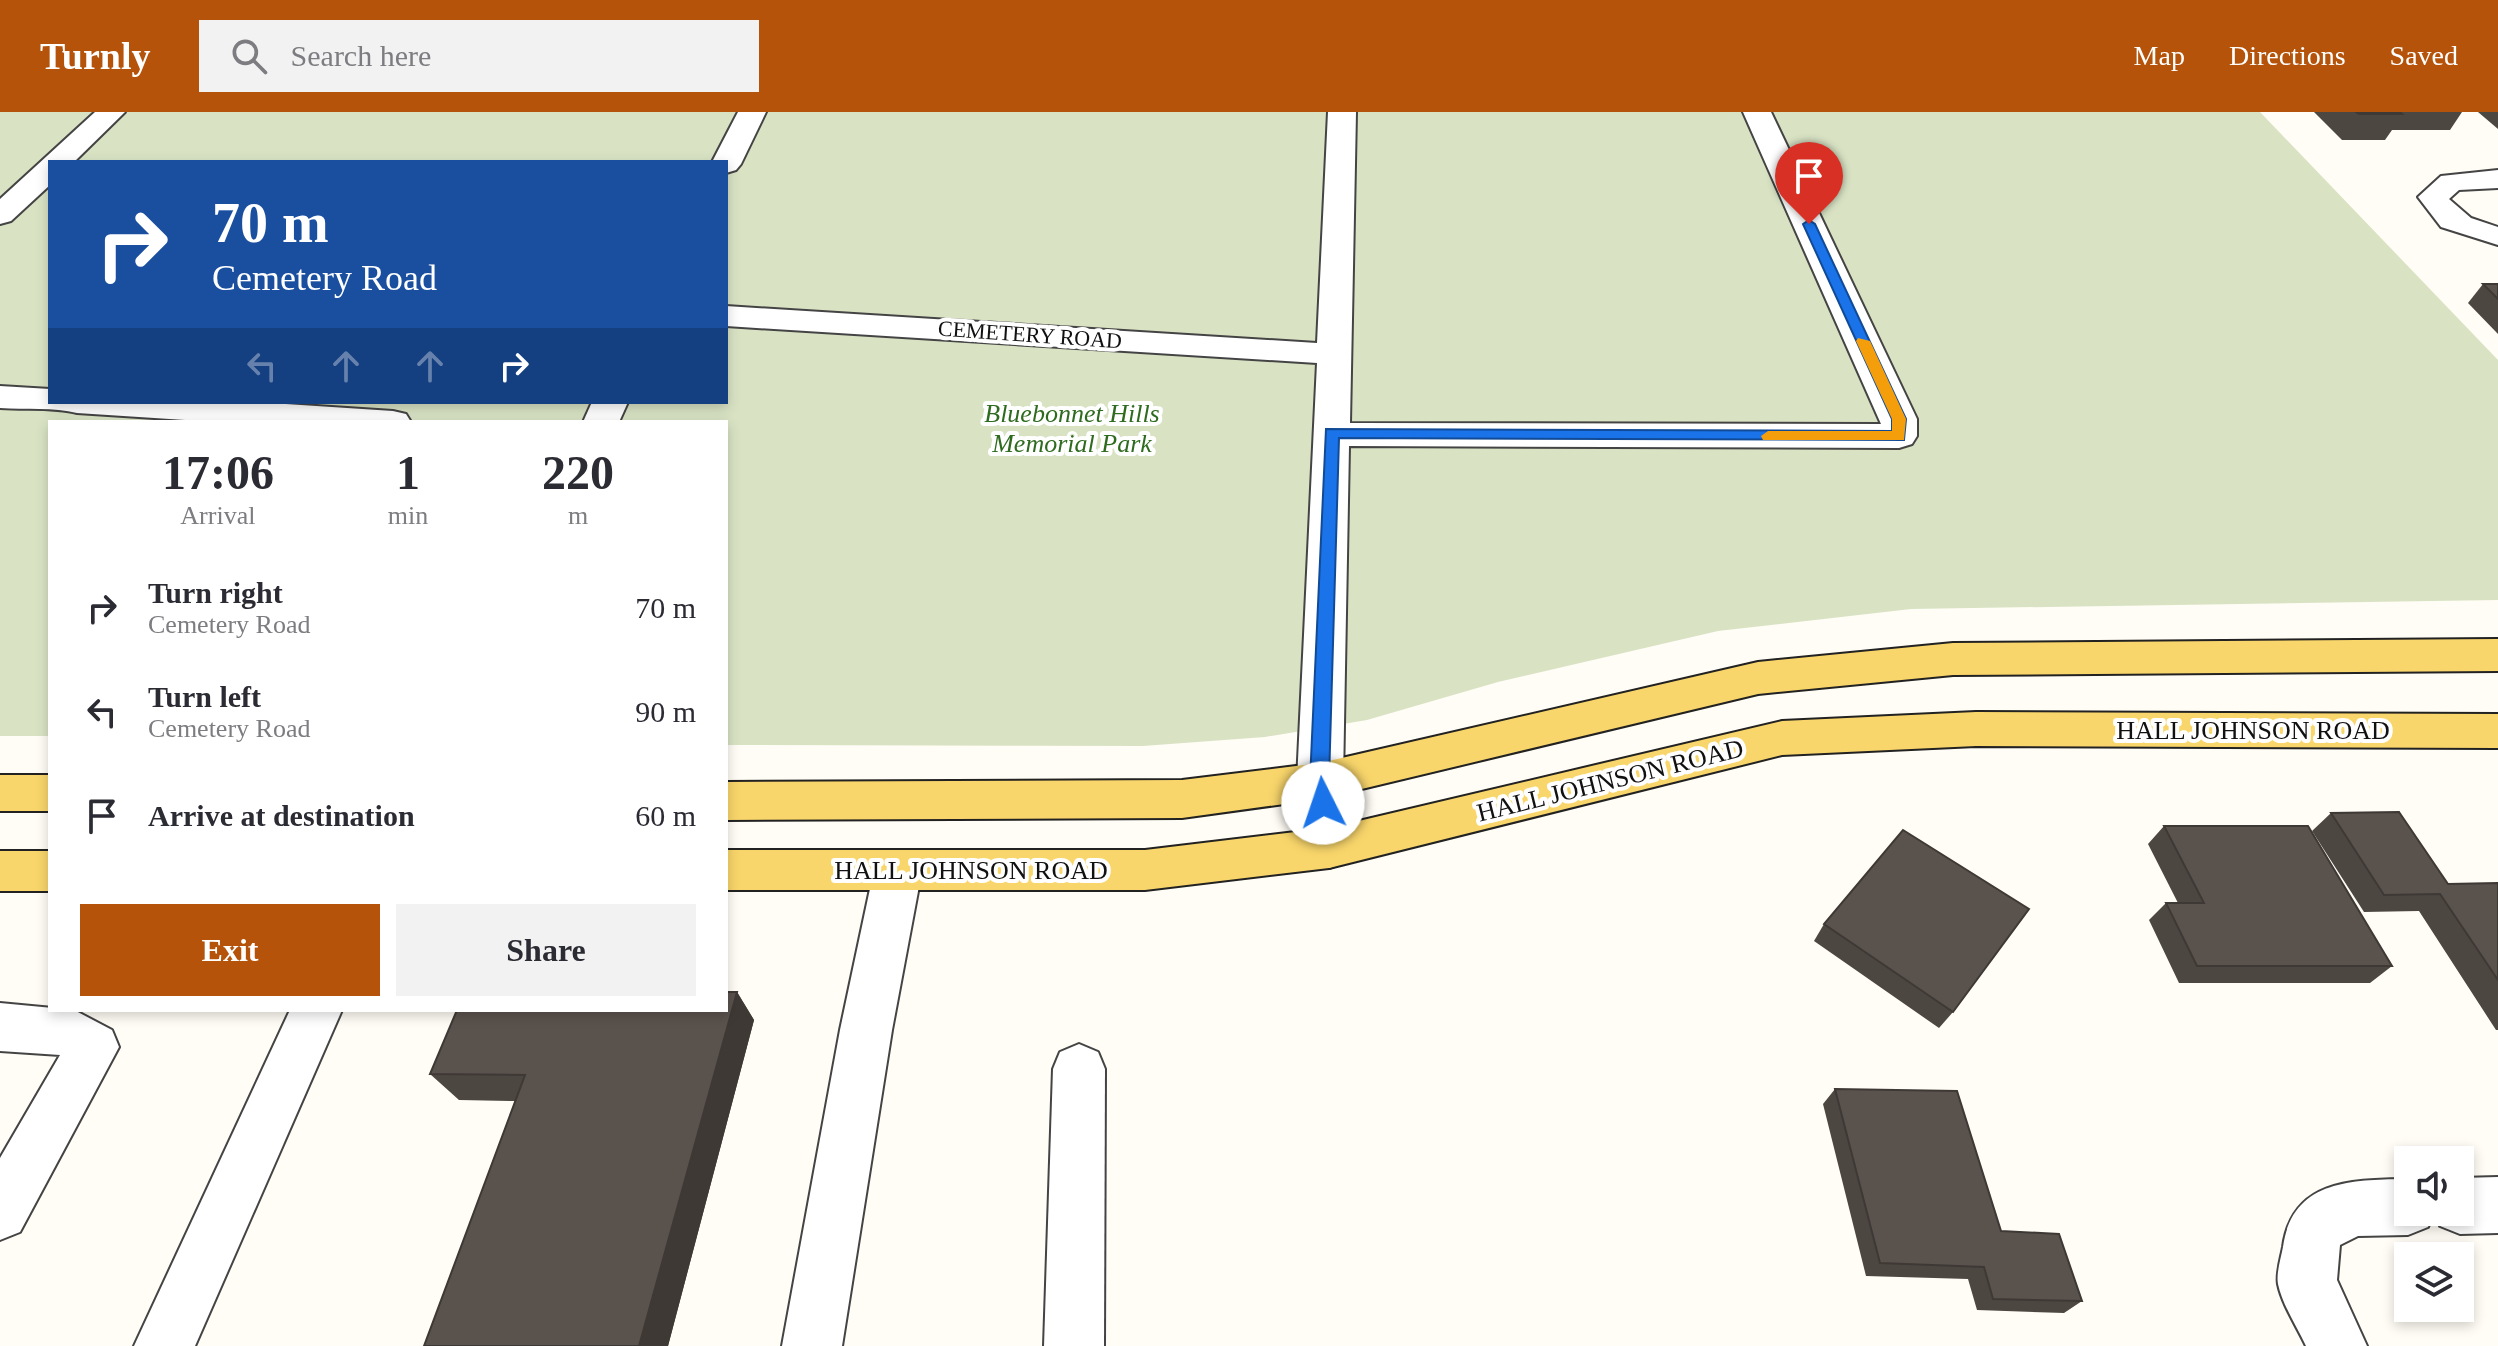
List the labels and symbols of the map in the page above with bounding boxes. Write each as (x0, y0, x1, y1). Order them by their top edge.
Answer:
pin (1775, 142, 1843, 224)
street label: CEMETERY ROAD (937, 316, 1123, 353)
park label: Bluebonnet Hills Memorial Park (984, 399, 1160, 458)
street label: HALL JOHNSON ROAD (2116, 716, 2390, 745)
street label: HALL JOHNSON ROAD (1474, 733, 1746, 828)
position arrow (1281, 761, 1365, 845)
street label: HALL JOHNSON ROAD (834, 856, 1108, 885)

